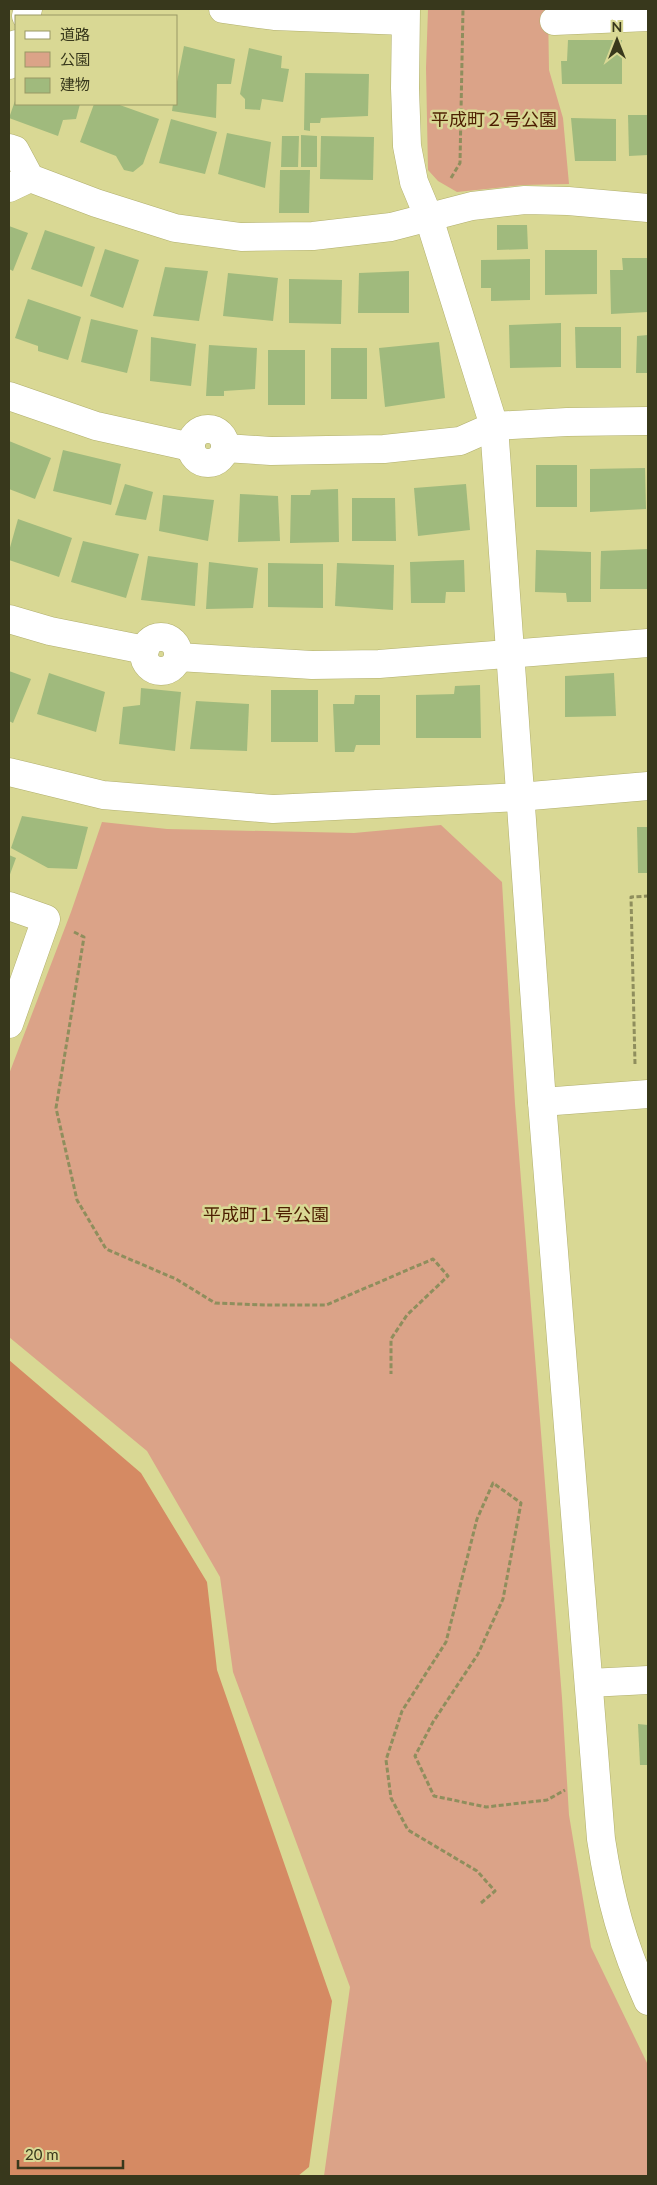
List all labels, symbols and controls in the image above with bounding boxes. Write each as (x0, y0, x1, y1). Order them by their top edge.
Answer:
legend (15, 15, 178, 105)
north arrow (592, 15, 642, 65)
text: N (612, 18, 622, 35)
text: 道路 (60, 25, 90, 43)
text: 公園 (60, 50, 90, 68)
text: 建物 (60, 75, 90, 93)
park label: 平成町２号公園 (431, 108, 557, 130)
park label: 平成町１号公園 (203, 1203, 329, 1225)
scale bar (18, 2138, 122, 2170)
text: 20 m (25, 2145, 59, 2163)

